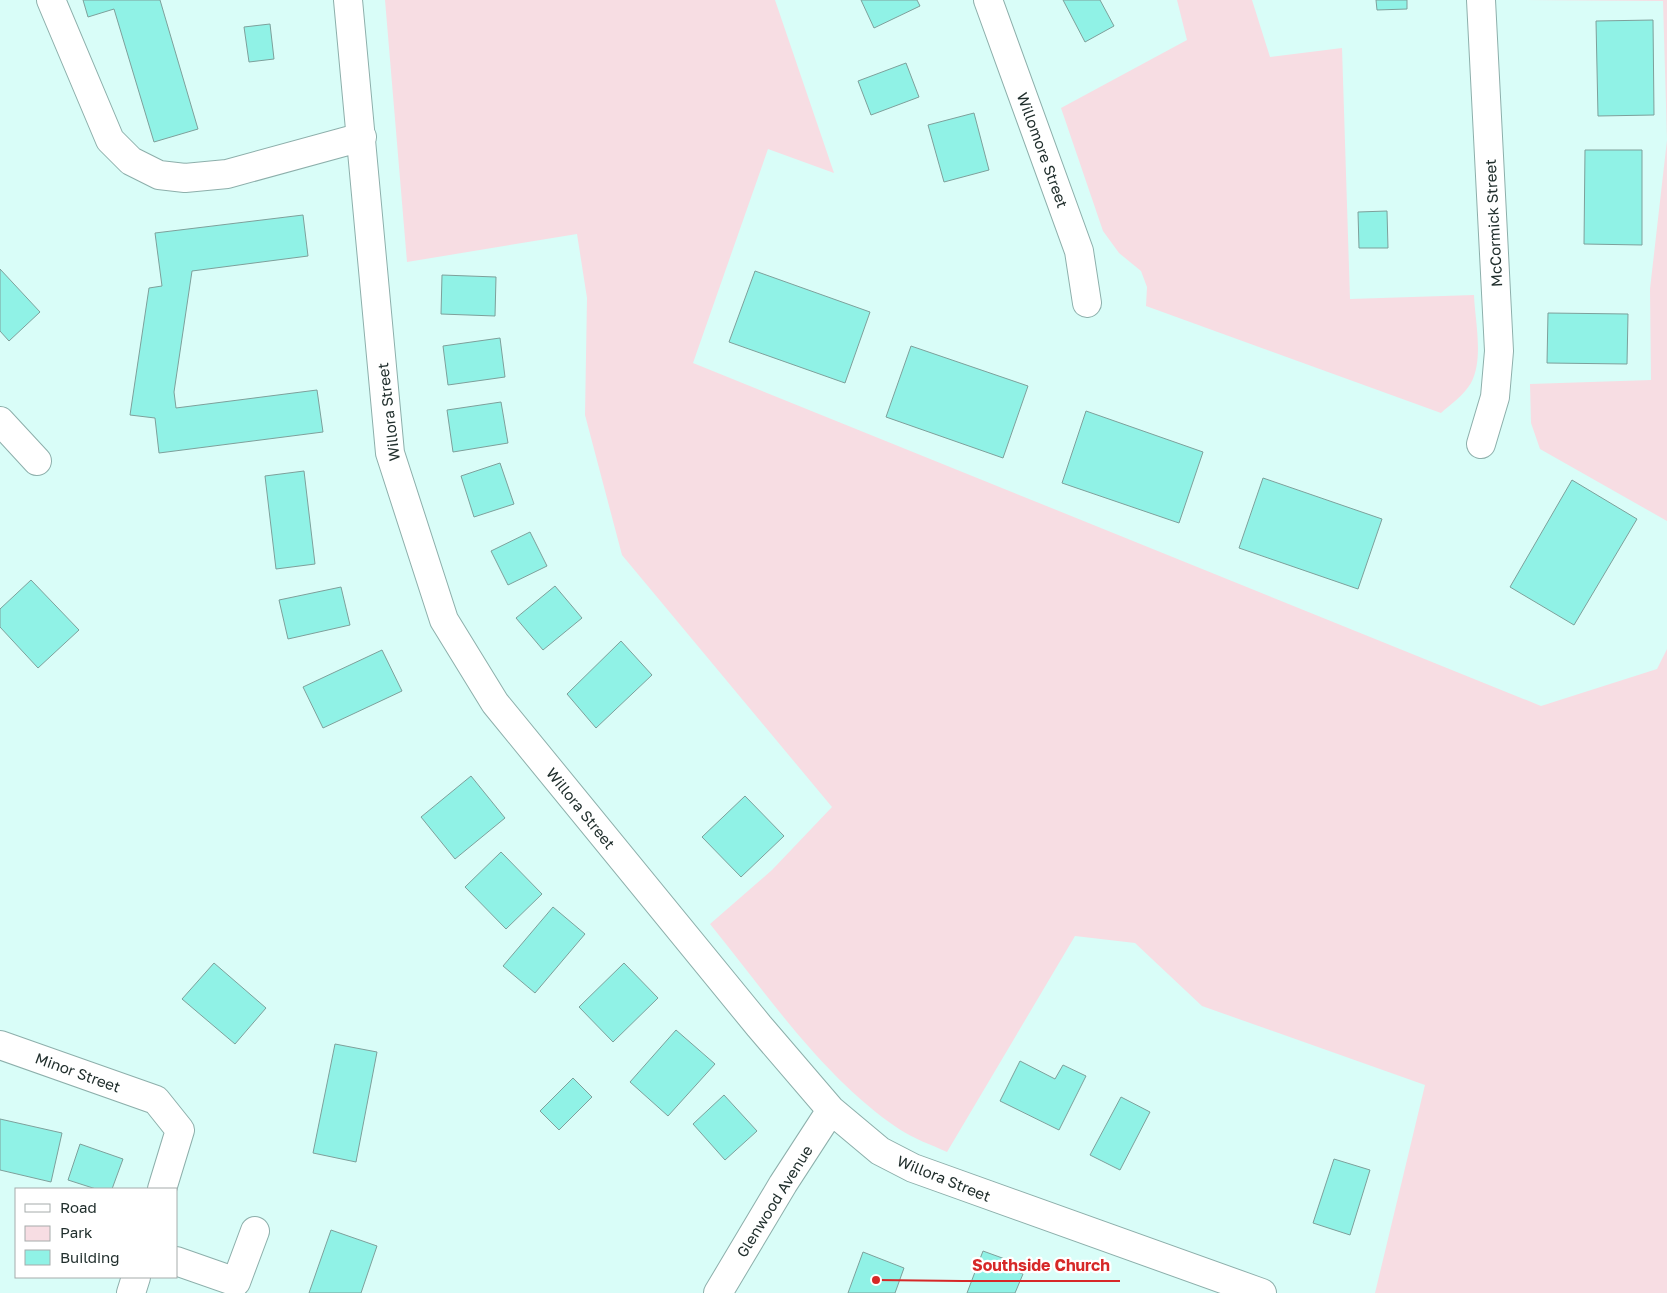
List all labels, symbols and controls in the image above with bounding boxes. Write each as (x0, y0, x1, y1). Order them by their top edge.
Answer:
street label: Willomore Street (1014, 90, 1072, 210)
street label: McCormick Street (1481, 158, 1505, 288)
street label: Willora Street (373, 362, 403, 462)
street label: Willora Street (543, 764, 619, 852)
street label: Minor Street (33, 1048, 123, 1096)
street label: Glenwood Avenue (732, 1141, 816, 1260)
street label: Willora Street (895, 1151, 993, 1205)
legend (15, 1188, 178, 1278)
text: Road (60, 1198, 97, 1216)
text: Park (60, 1223, 93, 1241)
text: Building (60, 1248, 120, 1266)
callout: Southside Church (962, 1250, 1120, 1281)
text: Southside Church (972, 1255, 1110, 1275)

